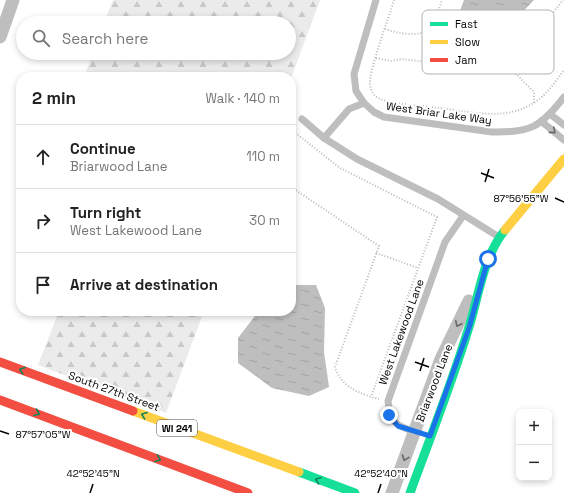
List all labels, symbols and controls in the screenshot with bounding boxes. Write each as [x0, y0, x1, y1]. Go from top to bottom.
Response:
legend [422, 10, 554, 74]
search box [16, 16, 296, 60]
text: Fast [455, 17, 478, 31]
icon: search [30, 27, 52, 49]
text: Search here [62, 29, 148, 48]
text: Slow [455, 35, 480, 49]
text: Jam [455, 53, 477, 67]
text: 2 min [32, 87, 76, 109]
text: Walk · 140 m [206, 90, 280, 107]
street label: West Briar Lake Way [385, 99, 493, 127]
one-way arrow [548, 126, 555, 133]
text: Continue [70, 139, 136, 158]
icon: ahead [32, 146, 54, 168]
text: 110 m [246, 148, 280, 165]
text: Briarwood Lane [70, 158, 167, 175]
text: 87°56'55"W [493, 192, 549, 205]
text: Turn right [70, 203, 141, 222]
icon: right [32, 210, 54, 232]
text: 30 m [249, 212, 280, 229]
text: West Lakewood Lane [70, 222, 202, 239]
route start [479, 250, 497, 268]
icon: arrive [32, 274, 54, 296]
text: Arrive at destination [70, 275, 218, 294]
street label: West Lakewood Lane [375, 277, 427, 387]
one-way arrow [455, 320, 463, 327]
street label: Briarwood Lane [413, 342, 455, 424]
one-way arrow [18, 367, 25, 375]
street label: South 27th Street [67, 368, 161, 414]
route end [380, 406, 398, 424]
one-way arrow [33, 409, 40, 417]
map controls [516, 409, 552, 481]
button: + [516, 409, 552, 445]
one-way arrow [140, 412, 147, 420]
road number: WI 241 [157, 420, 197, 436]
text: 87°57'05"W [16, 428, 71, 441]
button: − [516, 445, 552, 481]
one-way arrow [402, 454, 410, 461]
one-way arrow [155, 455, 162, 463]
text: 42°52'45"N [66, 467, 120, 480]
text: 42°52'40"N [354, 467, 408, 480]
one-way arrow [315, 476, 322, 484]

